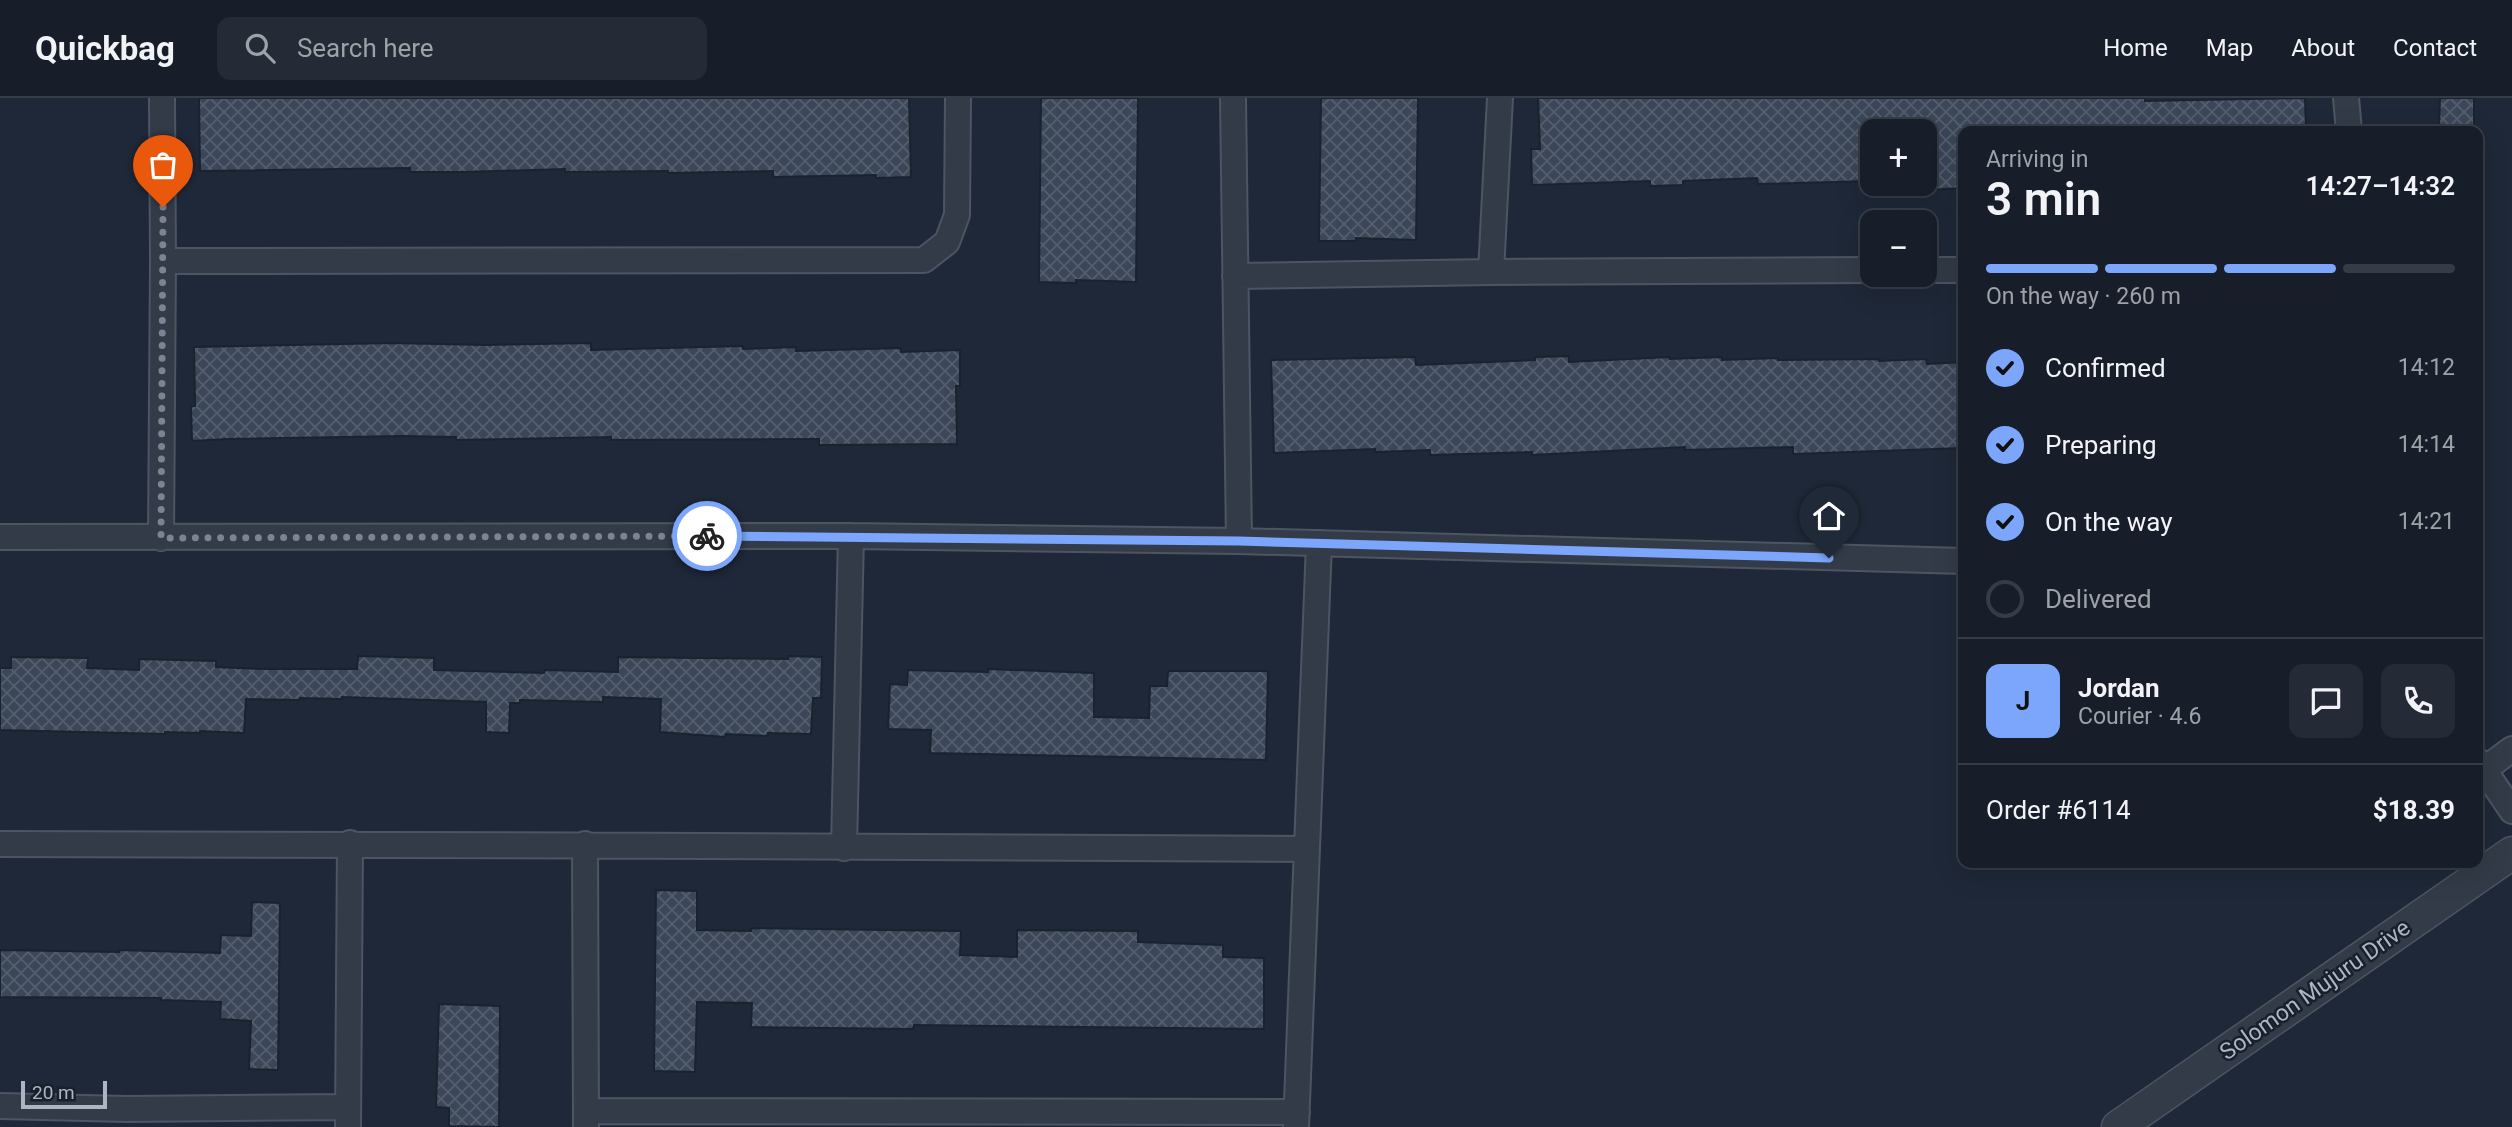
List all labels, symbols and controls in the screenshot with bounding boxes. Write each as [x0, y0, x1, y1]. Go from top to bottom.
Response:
search box [217, 17, 707, 80]
text: Quickbag [35, 29, 175, 68]
icon: search [241, 29, 279, 67]
text: Search here [297, 33, 434, 63]
text: Home [2103, 34, 2168, 62]
text: Map [2206, 34, 2253, 62]
text: About [2291, 34, 2355, 62]
text: Contact [2393, 34, 2477, 62]
map controls [1860, 119, 1937, 287]
button: + [1860, 119, 1937, 196]
pin [133, 135, 193, 207]
icon: bag [144, 146, 182, 184]
text: Arriving in [1986, 146, 2089, 173]
text: 14:27–14:32 [2305, 171, 2455, 201]
text: 3 min [1986, 172, 2101, 226]
button: − [1860, 210, 1937, 287]
text: On the way · 260 m [1986, 283, 2181, 310]
icon: check [1986, 349, 2024, 387]
text: Confirmed [2045, 353, 2166, 383]
text: 14:12 [2398, 354, 2455, 381]
icon: check [1986, 426, 2024, 464]
text: Preparing [2045, 430, 2157, 460]
text: 14:14 [2398, 431, 2455, 458]
pin [1799, 486, 1859, 558]
icon: home [1810, 497, 1848, 535]
courier [672, 501, 742, 571]
icon: check [1986, 503, 2024, 541]
text: On the way [2045, 507, 2173, 537]
text: 14:21 [2398, 508, 2455, 535]
icon: bike [688, 517, 726, 555]
text: Delivered [2045, 584, 2152, 614]
button: chat [2289, 664, 2363, 738]
button: phone [2381, 664, 2455, 738]
text: Jordan [2078, 673, 2160, 703]
text: J [2016, 686, 2030, 716]
text: Courier · 4.6 [2078, 703, 2201, 730]
text: Order #6114 [1986, 795, 2131, 825]
text: $18.39 [2373, 795, 2455, 825]
street label: Solomon Mujuru Drive [2215, 914, 2415, 1066]
scale bar [21, 1078, 107, 1110]
text: 20 m [32, 1081, 75, 1104]

